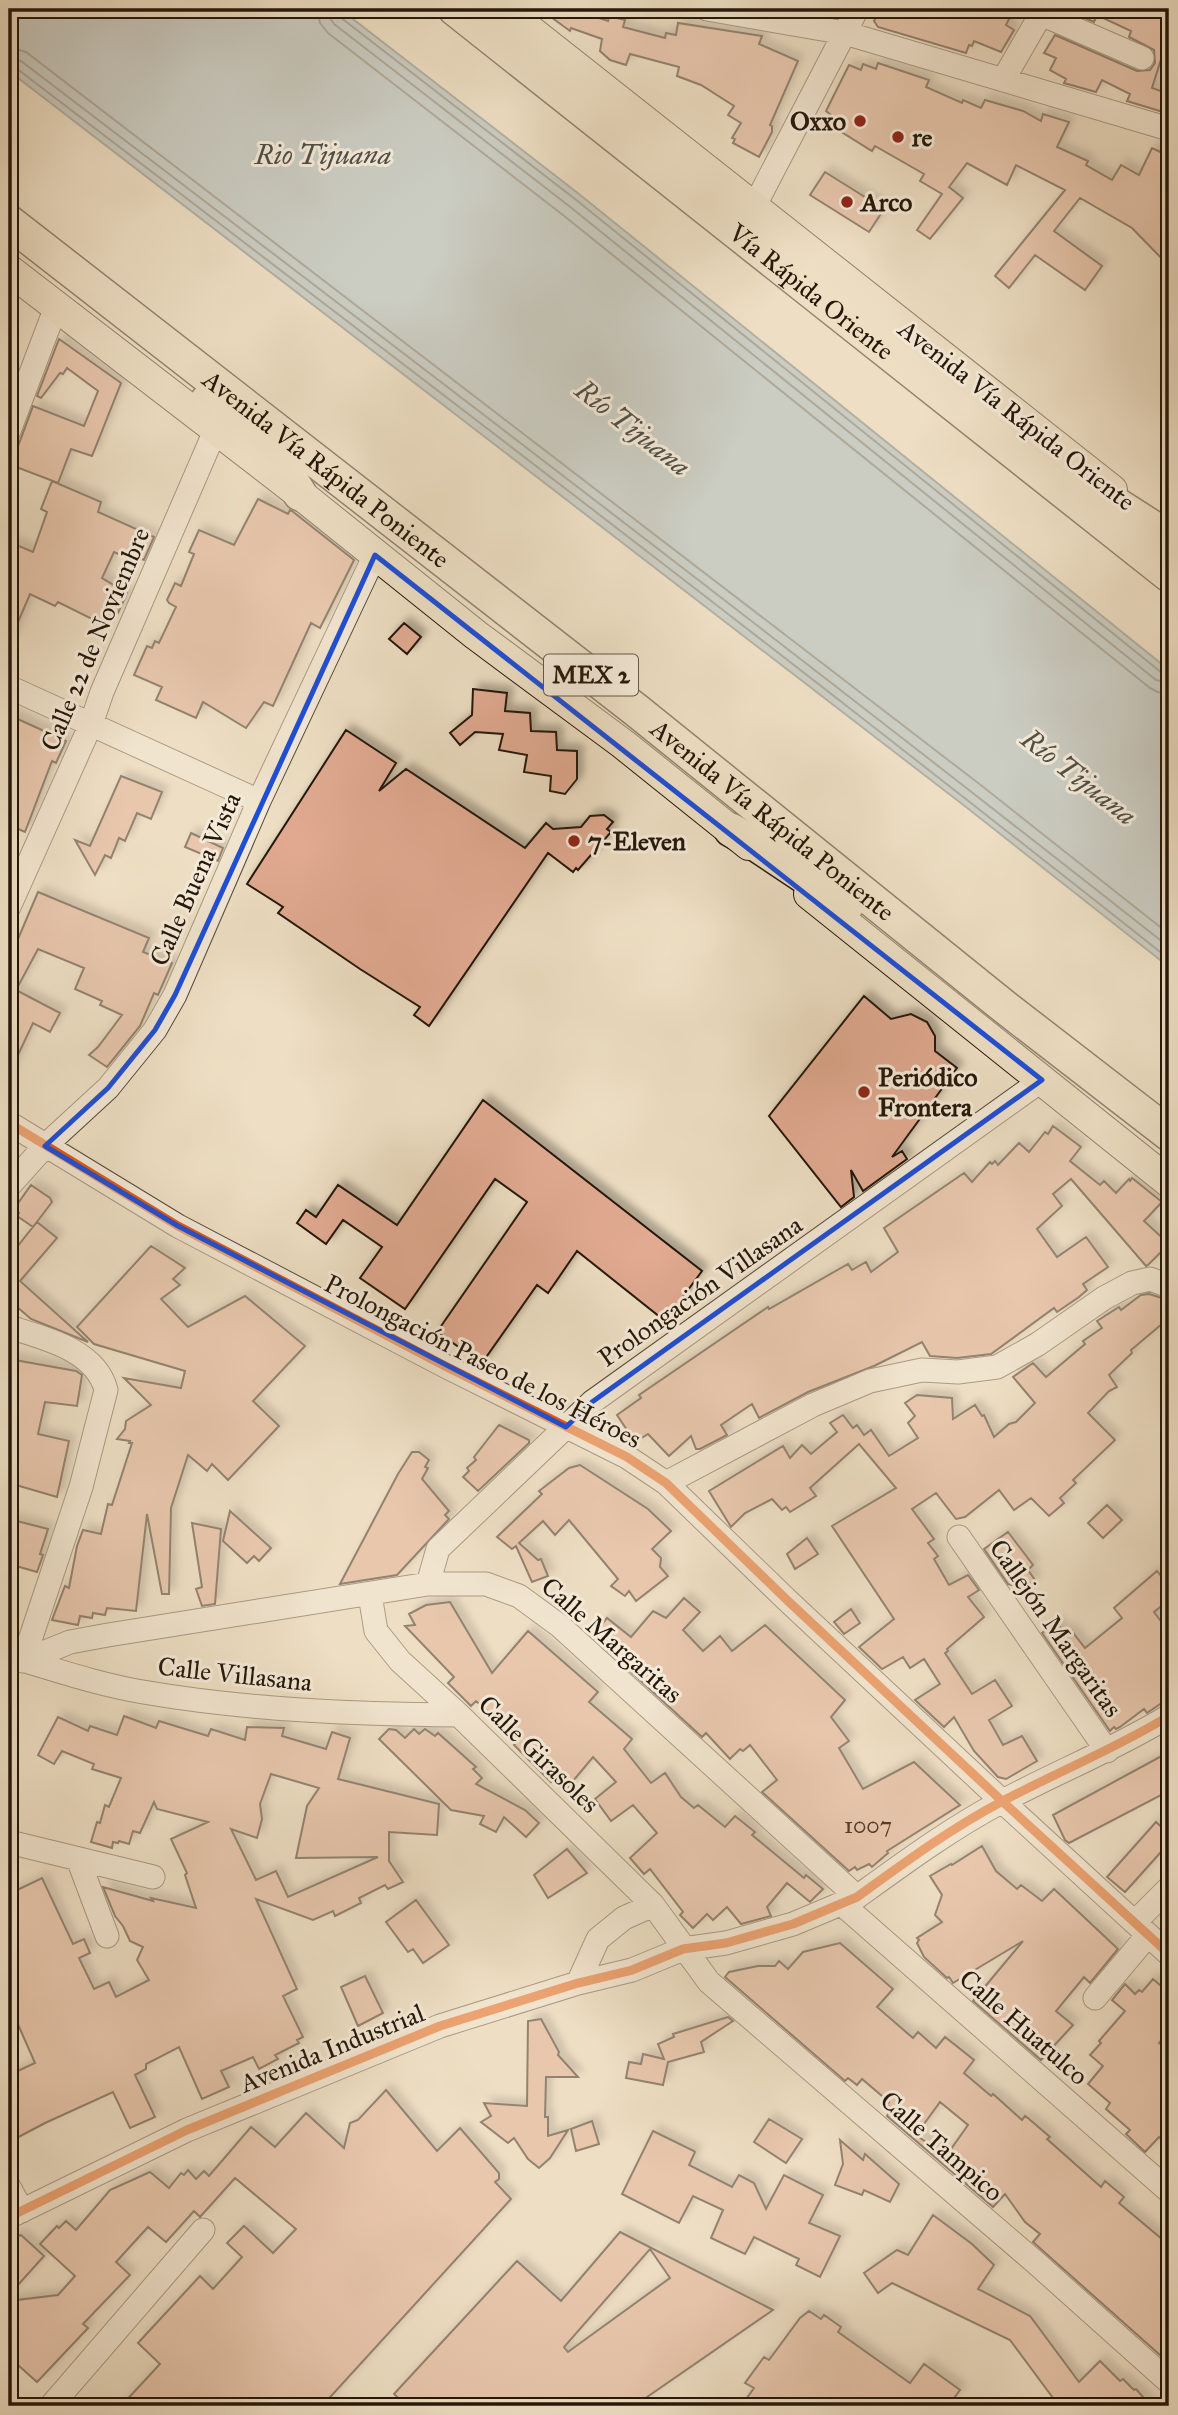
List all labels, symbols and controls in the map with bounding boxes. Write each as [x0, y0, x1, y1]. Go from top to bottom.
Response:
place label: Oxxo [790, 105, 846, 137]
marker: Oxxo [852, 113, 868, 129]
place label: re [911, 121, 933, 153]
marker: re [890, 129, 906, 145]
water label: Rio Tijuana [254, 137, 391, 172]
place label: Arco [859, 186, 912, 218]
marker: Arco [839, 194, 855, 210]
street label: Vía Rápida Oriente [722, 216, 901, 367]
street label: Avenida Vía Rápida Oriente [891, 312, 1142, 517]
street label: Avenida Vía Rápida Poniente [196, 362, 456, 575]
water label: Río Tijuana [568, 372, 698, 484]
street label: Calle 22 de Noviembre [33, 522, 157, 755]
road number: MEX 2 [544, 654, 638, 696]
street label: Avenida Vía Rápida Poniente [644, 712, 901, 928]
water label: Río Tijuana [1014, 721, 1144, 833]
street label: Calle Buena Vista [142, 787, 248, 971]
place label: 7-Eleven [588, 825, 686, 857]
marker: 7-Eleven [566, 833, 582, 849]
place label: Periódico Frontera [878, 1061, 978, 1123]
marker: Periódico Frontera [856, 1084, 872, 1100]
street label: Prolongación Villasana [592, 1209, 808, 1373]
street label: Prolongación Paseo de los Héroes [319, 1267, 647, 1455]
street label: Callejón Margaritas [983, 1533, 1129, 1723]
street label: Calle Margaritas [535, 1570, 689, 1710]
street label: Calle Villasana [156, 1650, 314, 1698]
street label: Calle Girasoles [472, 1688, 606, 1820]
house number: 1007 [844, 1811, 892, 1839]
street label: Calle Huatulco [953, 1962, 1095, 2092]
street label: Avenida Industrial [234, 1996, 429, 2100]
street label: Calle Tampico [874, 2084, 1010, 2208]

